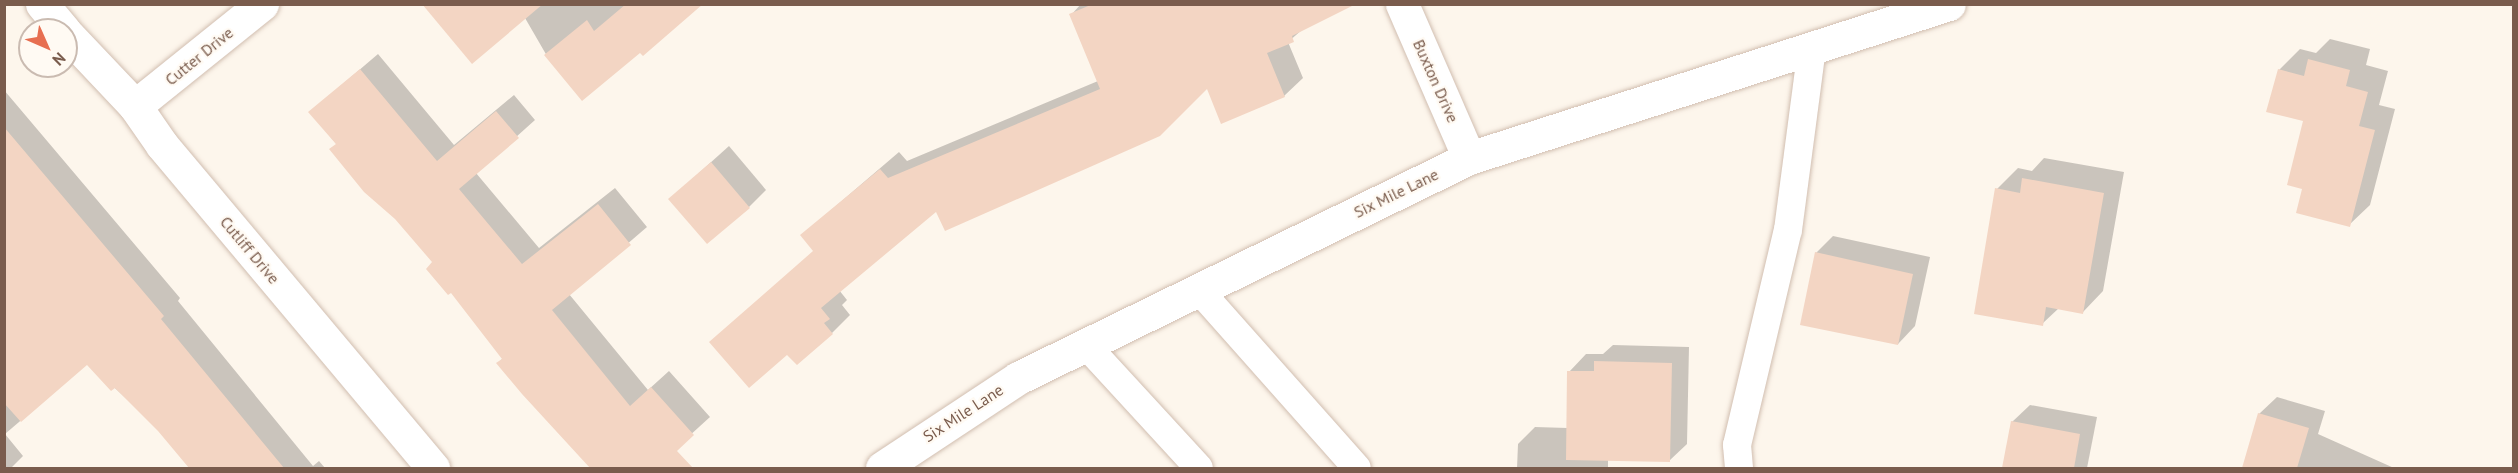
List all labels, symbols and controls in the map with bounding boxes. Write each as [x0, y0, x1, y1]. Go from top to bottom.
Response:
north arrow [18, 18, 78, 78]
street label: Cutter Drive [161, 23, 237, 89]
street label: Buxton Drive [1409, 36, 1463, 126]
text: N [49, 49, 70, 70]
street label: Six Mile Lane [1350, 164, 1442, 222]
street label: Cutliff Drive [216, 212, 284, 288]
street label: Six Mile Lane [919, 380, 1007, 446]

